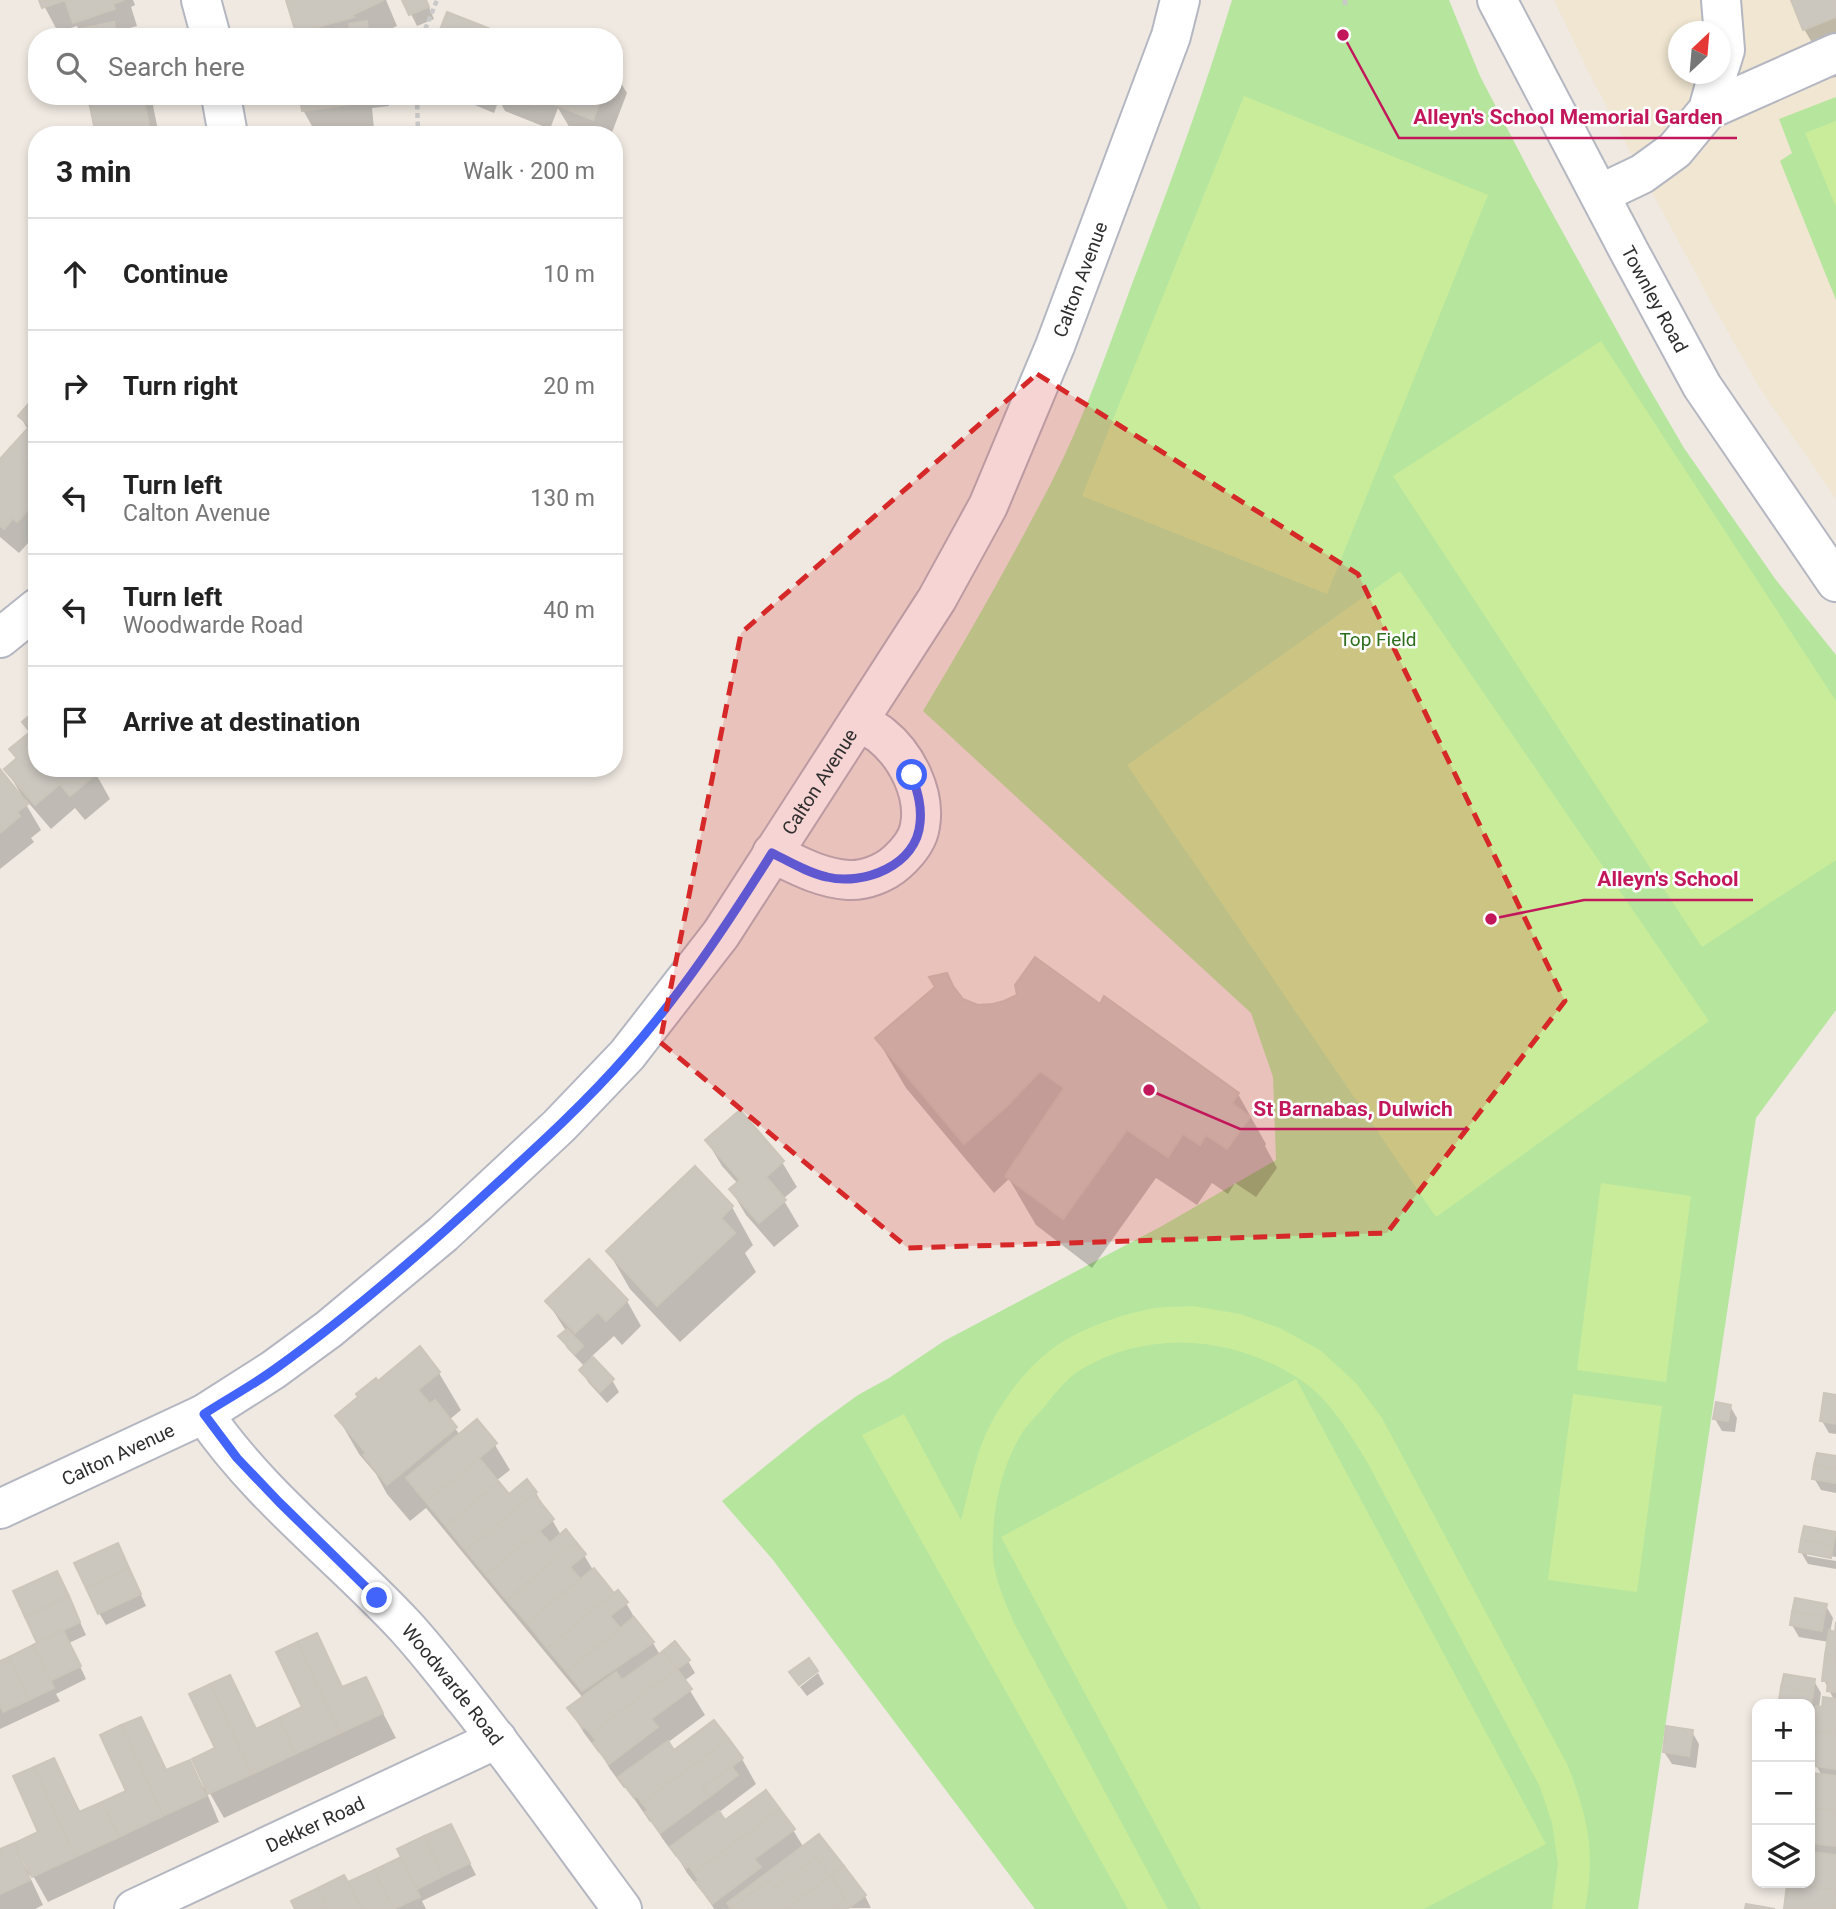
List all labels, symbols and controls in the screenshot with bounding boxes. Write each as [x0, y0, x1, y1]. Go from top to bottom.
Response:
north arrow [1668, 21, 1731, 84]
search box [28, 28, 623, 105]
icon: search [52, 48, 90, 86]
text: Search here [108, 52, 245, 82]
callout: Alleyn's School Memorial Garden [1399, 96, 1737, 138]
text: Alleyn's School Memorial Garden [1413, 105, 1723, 129]
text: 3 min [56, 154, 131, 189]
text: Walk · 200 m [463, 158, 595, 185]
street label: Calton Avenue [1048, 218, 1112, 340]
street label: Townley Road [1617, 242, 1693, 356]
icon: ahead [56, 255, 94, 293]
text: Continue [123, 259, 228, 289]
text: 10 m [543, 261, 595, 288]
icon: right [56, 367, 94, 405]
text: Turn right [123, 371, 238, 401]
text: 20 m [543, 373, 595, 400]
text: Turn left [123, 470, 222, 500]
icon: left [56, 479, 94, 517]
text: 130 m [530, 485, 595, 512]
text: Calton Avenue [123, 500, 270, 527]
text: Turn left [123, 582, 222, 612]
icon: left [56, 591, 94, 629]
text: 40 m [543, 597, 595, 624]
text: Woodwarde Road [123, 612, 303, 639]
park label: Top Field [1339, 628, 1417, 651]
icon: arrive [56, 703, 94, 741]
text: Arrive at destination [123, 707, 360, 737]
street label: Calton Avenue [777, 724, 862, 839]
route start [896, 759, 927, 790]
callout: Alleyn's School [1584, 858, 1753, 900]
text: Alleyn's School [1597, 867, 1739, 891]
callout: St Barnabas, Dulwich [1240, 1087, 1467, 1129]
text: St Barnabas, Dulwich [1253, 1097, 1453, 1121]
street label: Calton Avenue [58, 1418, 178, 1490]
route end [361, 1582, 392, 1613]
street label: Woodwarde Road [397, 1619, 508, 1750]
map controls [1752, 1699, 1815, 1888]
button: + [1752, 1699, 1815, 1762]
button: − [1752, 1762, 1815, 1825]
street label: Dekker Road [262, 1791, 368, 1857]
button: layers [1752, 1825, 1815, 1888]

